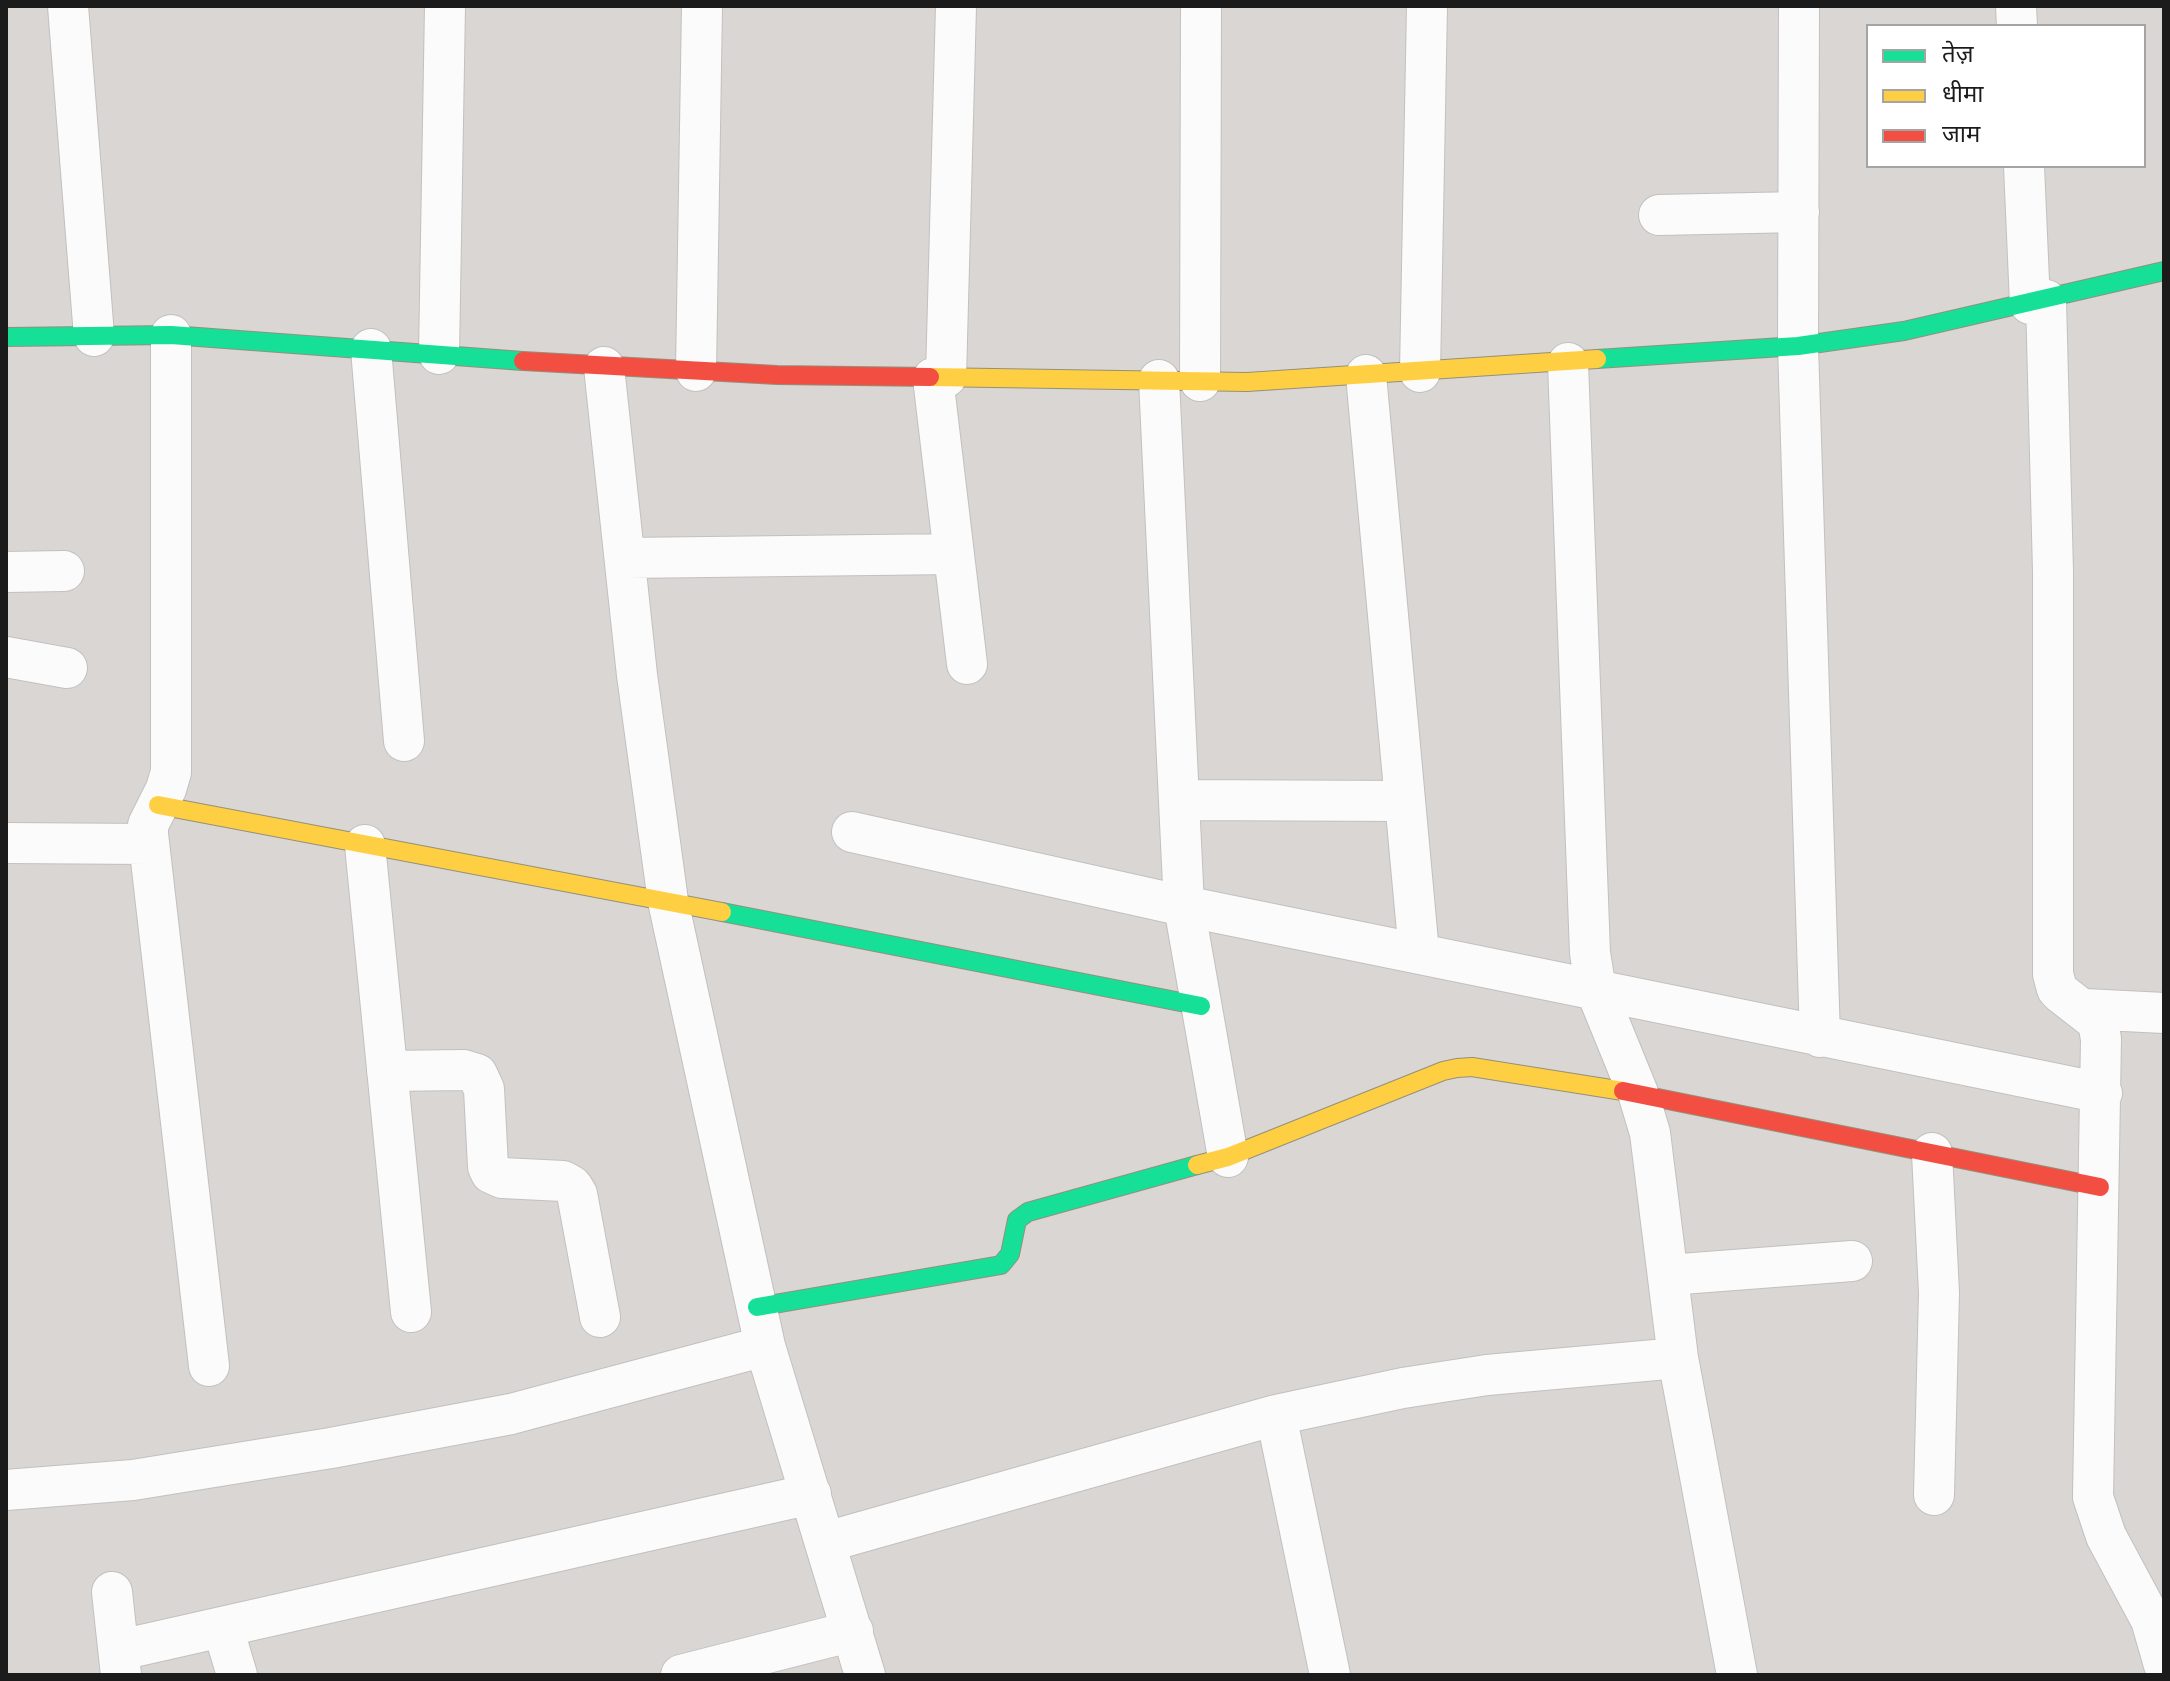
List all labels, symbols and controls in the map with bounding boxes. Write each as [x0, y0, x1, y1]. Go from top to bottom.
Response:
legend [1866, 24, 2146, 168]
text: तेज़ [1942, 40, 1974, 68]
text: धीमा [1942, 80, 1984, 108]
text: जाम [1942, 120, 1980, 148]

